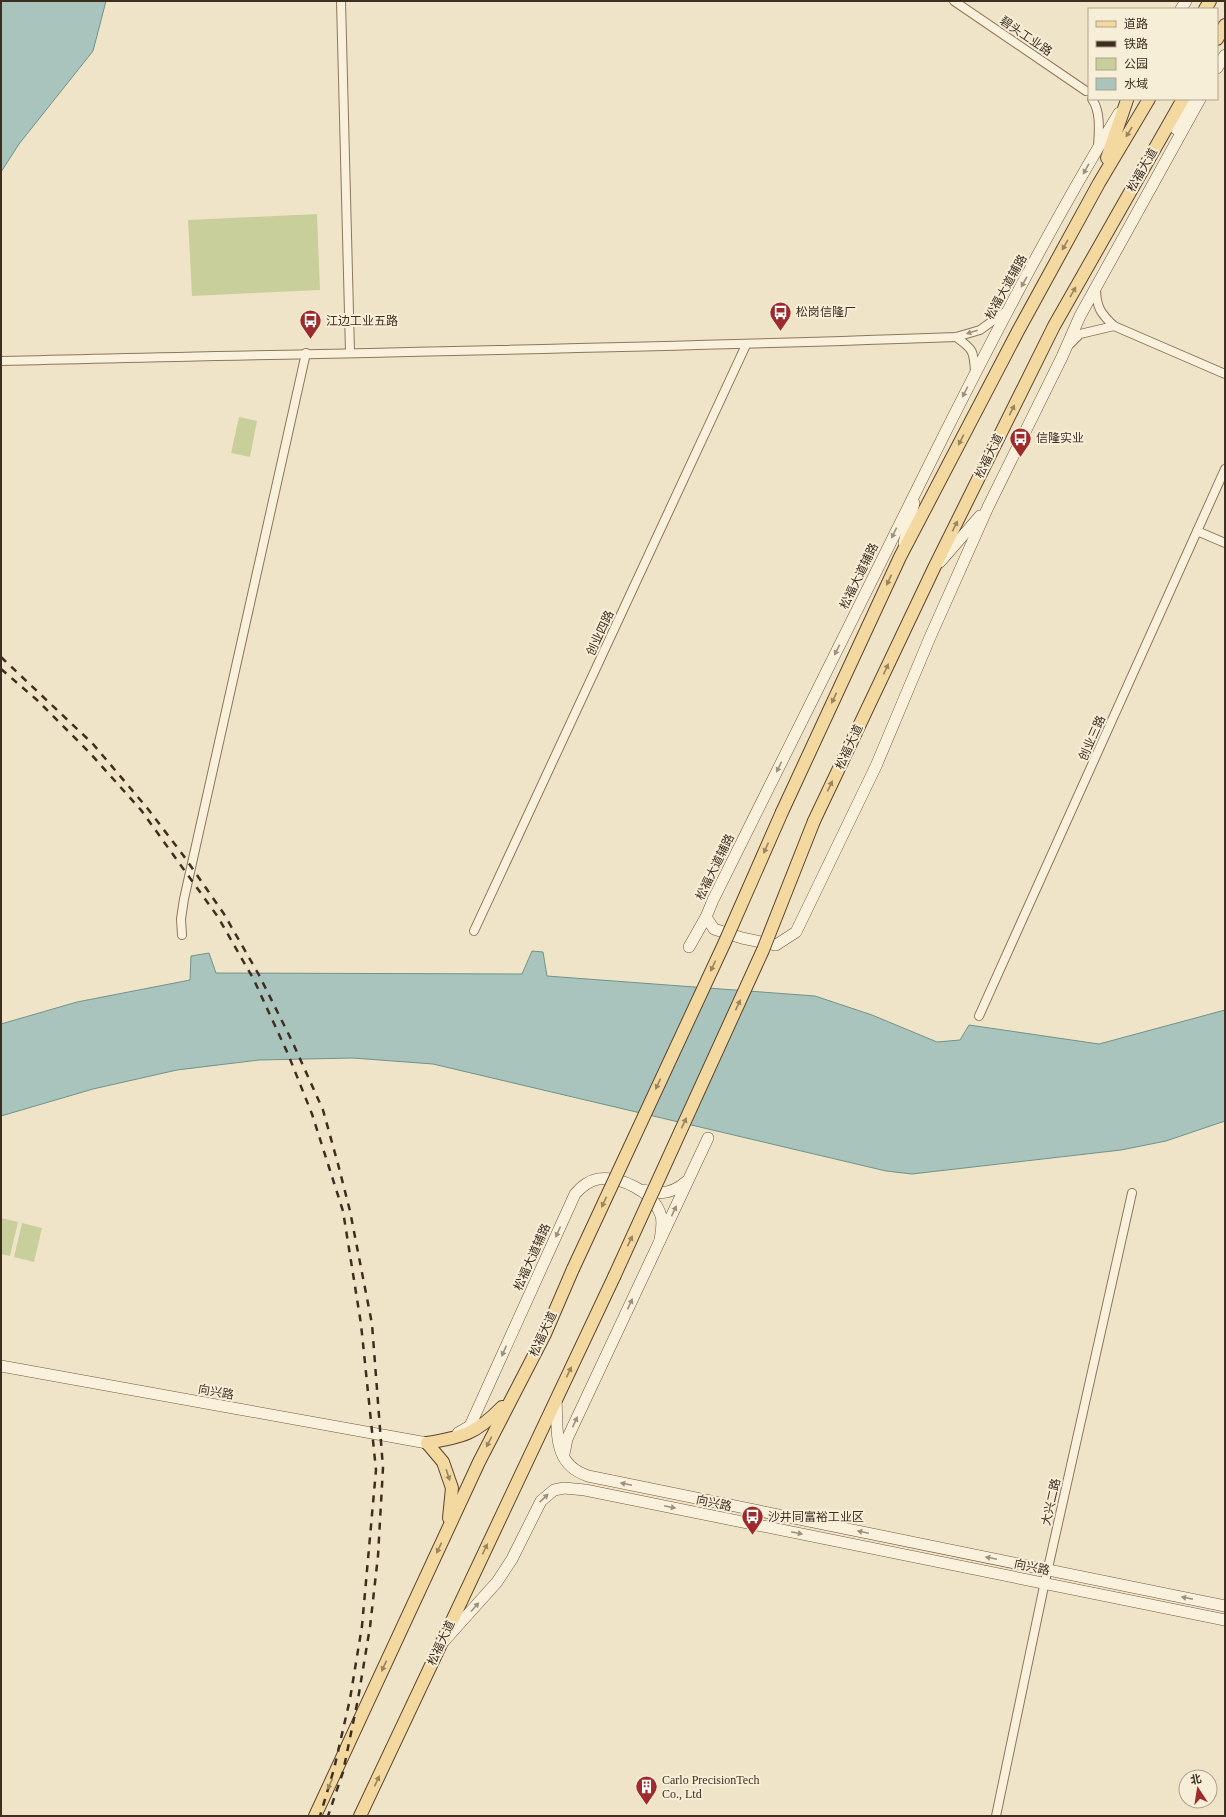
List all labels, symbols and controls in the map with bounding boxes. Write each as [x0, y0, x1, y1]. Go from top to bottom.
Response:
legend [1088, 8, 1218, 100]
street label: 碧头工业路 [997, 13, 1055, 59]
text: 道路 [1124, 17, 1148, 31]
text: 铁路 [1124, 37, 1148, 51]
text: 公园 [1124, 57, 1148, 71]
text: 水域 [1124, 77, 1148, 91]
one-way arrow [1125, 126, 1132, 138]
street label: 松福大道 [1124, 146, 1160, 194]
one-way arrow [1083, 163, 1090, 174]
one-way arrow [1061, 239, 1068, 251]
street label: 松福大道辅路 [982, 252, 1030, 322]
one-way arrow [1020, 276, 1027, 288]
one-way arrow [1069, 286, 1076, 298]
bus stop icon: 松岗信隆厂 [767, 299, 793, 332]
place label: 松岗信隆厂 [796, 305, 856, 319]
bus stop icon: 江边工业五路 [297, 308, 323, 341]
place label: 江边工业五路 [326, 314, 398, 328]
one-way arrow [965, 329, 977, 335]
one-way arrow [962, 387, 969, 398]
one-way arrow [1009, 404, 1015, 415]
bus stop icon: 信隆实业 [1007, 425, 1033, 458]
street label: 松福大道 [972, 431, 1006, 481]
place label: 信隆实业 [1036, 431, 1084, 445]
one-way arrow [958, 434, 964, 446]
one-way arrow [951, 520, 958, 532]
one-way arrow [891, 528, 898, 539]
street label: 松福大道辅路 [837, 541, 881, 611]
one-way arrow [886, 575, 892, 586]
street label: 创业四路 [584, 608, 616, 658]
one-way arrow [834, 644, 840, 656]
one-way arrow [883, 663, 889, 674]
one-way arrow [831, 693, 837, 704]
street label: 创业三路 [1076, 713, 1108, 763]
street label: 松福大道 [833, 722, 865, 772]
one-way arrow [776, 761, 782, 772]
one-way arrow [827, 780, 833, 792]
street label: 松福大道辅路 [693, 832, 737, 902]
one-way arrow [763, 842, 769, 853]
one-way arrow [710, 961, 716, 972]
one-way arrow [735, 999, 741, 1011]
one-way arrow [655, 1079, 661, 1090]
one-way arrow [681, 1118, 687, 1129]
one-way arrow [601, 1196, 607, 1208]
one-way arrow [671, 1205, 677, 1216]
street label: 松福大道辅路 [511, 1221, 553, 1293]
one-way arrow [555, 1227, 561, 1238]
one-way arrow [627, 1236, 633, 1247]
one-way arrow [627, 1299, 633, 1310]
street label: 松福大道 [527, 1309, 559, 1359]
one-way arrow [501, 1345, 507, 1356]
one-way arrow [566, 1366, 572, 1377]
street label: 向兴路 [197, 1382, 235, 1402]
one-way arrow [572, 1416, 578, 1428]
one-way arrow [485, 1437, 492, 1448]
one-way arrow [445, 1469, 451, 1481]
street label: 大兴二路 [1039, 1477, 1063, 1527]
one-way arrow [620, 1480, 632, 1486]
street label: 向兴路 [695, 1492, 733, 1514]
one-way arrow [539, 1493, 549, 1503]
one-way arrow [663, 1504, 676, 1510]
bus stop icon: 沙井同富裕工业区 [740, 1504, 766, 1537]
place label: 沙井同富裕工业区 [768, 1510, 864, 1524]
one-way arrow [857, 1529, 870, 1535]
one-way arrow [791, 1530, 803, 1536]
one-way arrow [436, 1543, 442, 1554]
one-way arrow [482, 1543, 489, 1555]
one-way arrow [985, 1555, 997, 1561]
street label: 向兴路 [1013, 1556, 1051, 1578]
one-way arrow [1181, 1595, 1193, 1601]
one-way arrow [470, 1602, 479, 1611]
street label: 松福大道 [425, 1618, 457, 1668]
one-way arrow [381, 1661, 387, 1672]
north arrow [1178, 1769, 1218, 1809]
text: 北 [1189, 1772, 1203, 1786]
place label: Carlo PrecisionTech Co., Ltd [662, 1773, 759, 1801]
building icon: Carlo PrecisionTech Co., Ltd [633, 1774, 659, 1807]
one-way arrow [374, 1775, 380, 1786]
one-way arrow [327, 1779, 333, 1790]

